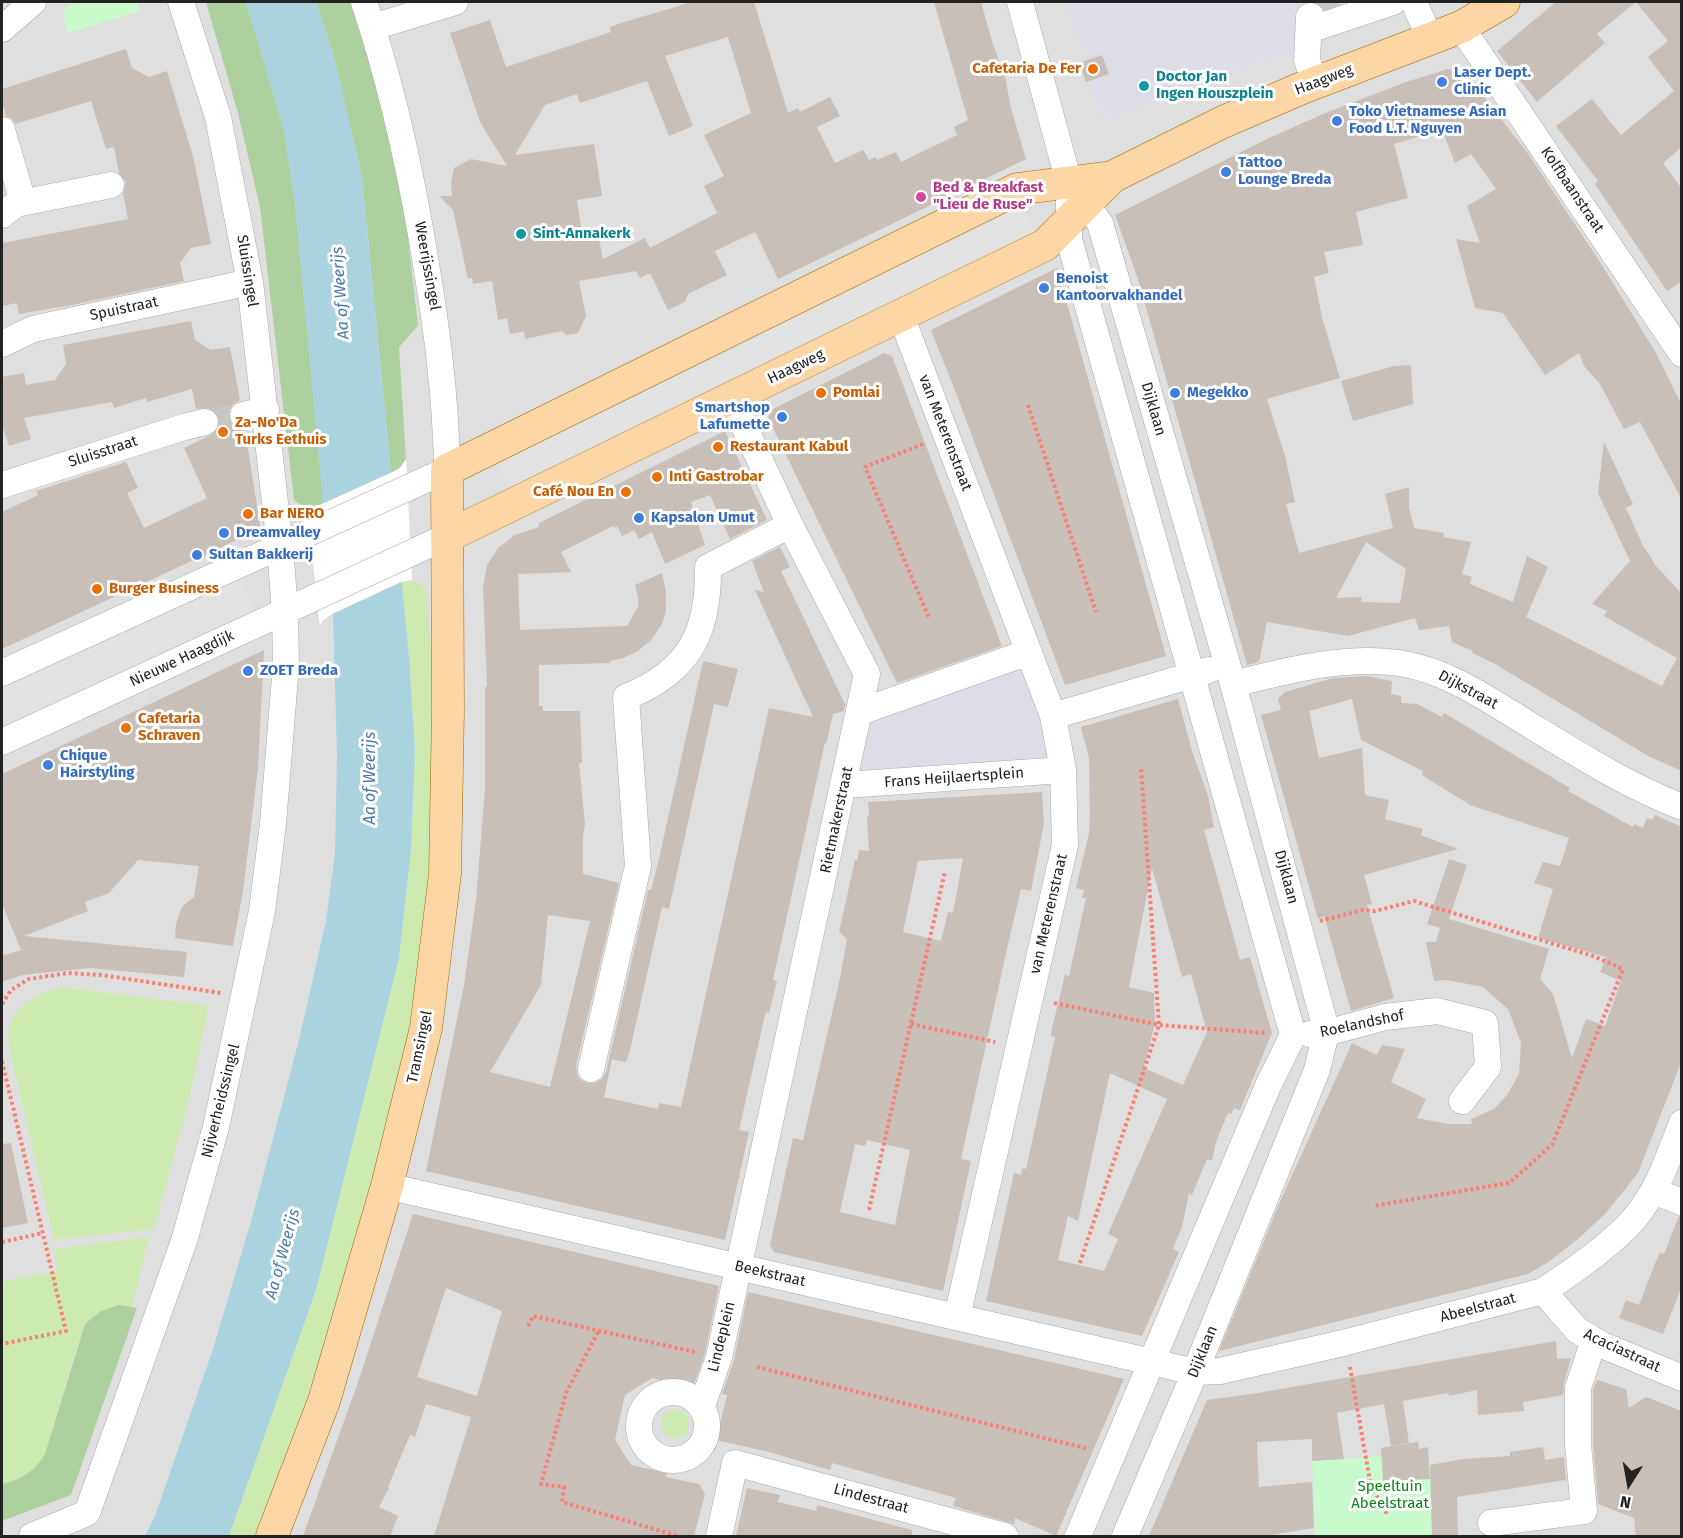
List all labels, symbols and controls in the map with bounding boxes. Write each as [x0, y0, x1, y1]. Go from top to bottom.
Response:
place label: Cafetaria De Fer [972, 60, 1081, 78]
street label: Haagweg [1292, 61, 1356, 99]
marker: Cafetaria De Fer [1086, 62, 1100, 76]
place label: Laser Dept. Clinic [1454, 64, 1531, 99]
place label: Doctor Jan Ingen Houszplein [1156, 68, 1273, 103]
marker: Laser Dept. Clinic [1435, 75, 1449, 89]
marker: Doctor Jan Ingen Houszplein [1137, 79, 1151, 93]
place label: Toko Vietnamese Asian Food L.T. Nguyen [1349, 103, 1506, 138]
marker: Toko Vietnamese Asian Food L.T. Nguyen [1330, 114, 1344, 128]
street label: Kolfbaanstraat [1537, 144, 1607, 236]
place label: Tattoo Lounge Breda [1238, 154, 1331, 189]
marker: Tattoo Lounge Breda [1219, 165, 1233, 179]
place label: Bed & Breakfast "Lieu de Ruse" [933, 179, 1044, 214]
marker: Bed & Breakfast "Lieu de Ruse" [914, 190, 928, 204]
street label: Weerijssingel [410, 220, 444, 312]
place label: Sint-Annakerk [533, 225, 631, 243]
marker: Sint-Annakerk [514, 227, 528, 241]
street label: Sluissingel [232, 234, 262, 308]
water label: Aa of Weerijs [328, 246, 354, 340]
place label: Benoist Kantoorvakhandel [1056, 270, 1182, 305]
marker: Benoist Kantoorvakhandel [1037, 281, 1051, 295]
street label: Spuistraat [88, 293, 160, 325]
street label: Haagweg [765, 346, 827, 388]
street label: van Meterenstraat [915, 372, 975, 494]
street label: Dijklaan [1137, 380, 1169, 438]
place label: Pomlai [833, 384, 880, 402]
place label: Megekko [1187, 384, 1248, 402]
marker: Pomlai [814, 386, 828, 400]
marker: Megekko [1168, 386, 1182, 400]
place label: Smartshop Lafumette [695, 399, 770, 434]
marker: Smartshop Lafumette [775, 410, 789, 424]
place label: Za-No'Da Turks Eethuis [235, 414, 326, 449]
marker: Za-No'Da Turks Eethuis [216, 425, 230, 439]
street label: Sluisstraat [66, 432, 140, 472]
place label: Restaurant Kabul [730, 438, 848, 456]
marker: Restaurant Kabul [711, 440, 725, 454]
place label: Inti Gastrobar [669, 468, 764, 486]
marker: Inti Gastrobar [650, 470, 664, 484]
place label: Café Nou En [533, 483, 614, 501]
marker: Café Nou En [619, 485, 633, 499]
place label: Bar NERO [260, 505, 324, 523]
marker: Bar NERO [241, 507, 255, 521]
place label: Kapsalon Umut [651, 509, 755, 527]
marker: Kapsalon Umut [632, 511, 646, 525]
place label: Dreamvalley [236, 524, 320, 542]
marker: Dreamvalley [217, 526, 231, 540]
place label: Sultan Bakkerij [209, 546, 313, 564]
marker: Sultan Bakkerij [190, 548, 204, 562]
place label: Burger Business [109, 580, 219, 598]
marker: Burger Business [90, 582, 104, 596]
street label: Nieuwe Haagdijk [127, 627, 237, 691]
place label: ZOET Breda [260, 662, 338, 680]
marker: ZOET Breda [241, 664, 255, 678]
street label: Dijkstraat [1435, 667, 1501, 713]
place label: Cafetaria Schraven [138, 710, 200, 745]
marker: Cafetaria Schraven [119, 721, 133, 735]
water label: Aa of Weerijs [361, 732, 381, 824]
place label: Chique Hairstyling [60, 747, 135, 782]
marker: Chique Hairstyling [41, 758, 55, 772]
street label: Frans Heijlaertsplein [883, 764, 1025, 792]
street label: Rietmakerstraat [817, 765, 857, 875]
street label: Dijklaan [1270, 848, 1302, 906]
street label: van Meterenstraat [1026, 852, 1072, 976]
street label: Roelandshof [1318, 1006, 1406, 1042]
street label: Tramsingel [404, 1009, 436, 1085]
street label: Nijverheidssingel [198, 1042, 244, 1160]
water label: Aa of Weerijs [262, 1207, 304, 1301]
street label: Beekstraat [733, 1257, 807, 1291]
street label: Abeelstraat [1438, 1289, 1518, 1327]
street label: Lindeplein [705, 1300, 739, 1374]
street label: Dijklaan [1184, 1323, 1222, 1381]
street label: Acaciastraat [1581, 1325, 1663, 1377]
north arrow [1599, 1454, 1659, 1514]
park label: Speeltuin Abeelstraat [1351, 1478, 1429, 1513]
street label: Lindestraat [831, 1480, 911, 1518]
text: N [1618, 1492, 1632, 1512]

